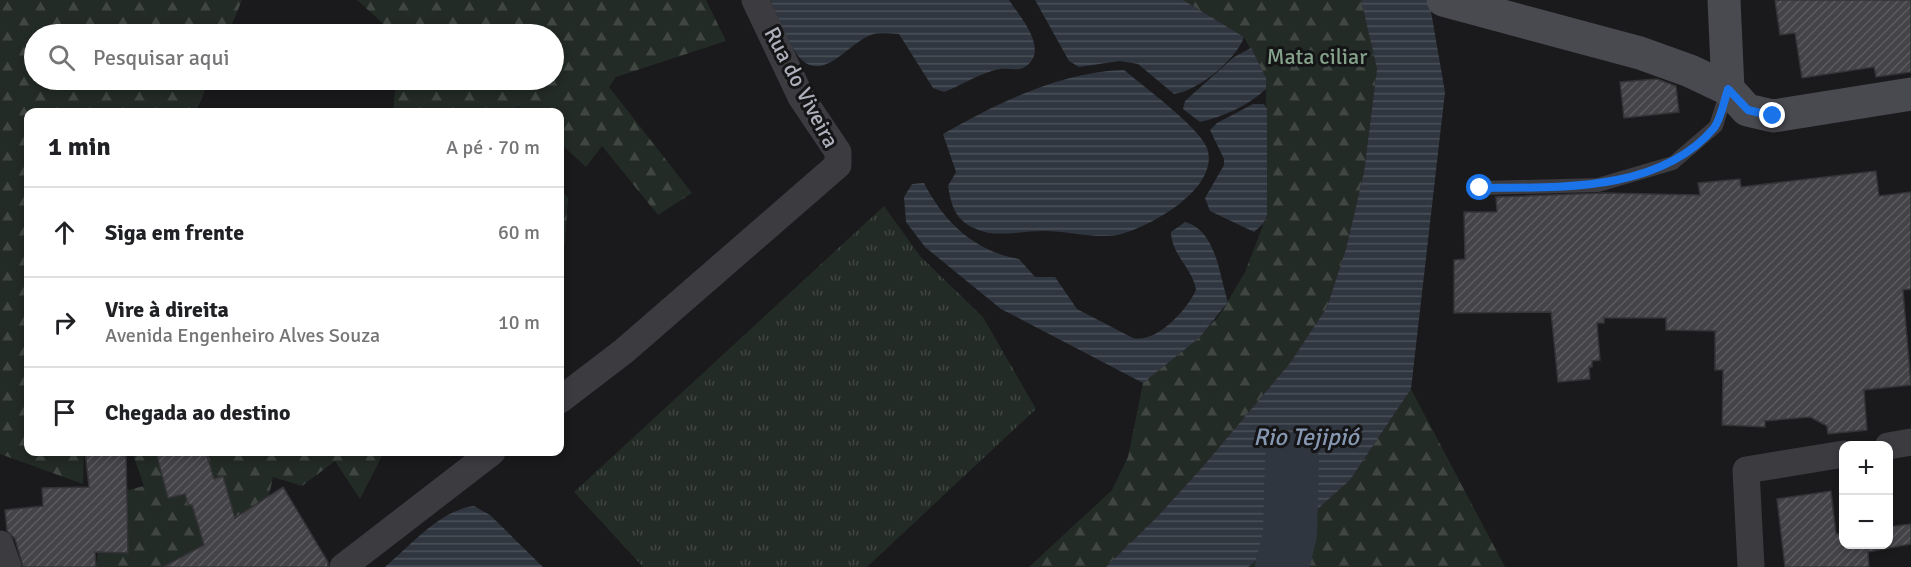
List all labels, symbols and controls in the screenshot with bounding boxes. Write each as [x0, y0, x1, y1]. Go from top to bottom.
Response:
street label: Rua do Viveira [758, 22, 845, 152]
search box [24, 24, 564, 90]
icon: search [45, 41, 78, 74]
park label: Mata ciliar [1267, 43, 1367, 70]
text: Pesquisar aqui [93, 44, 229, 71]
route end [1759, 102, 1785, 128]
text: 1 min [48, 131, 111, 163]
text: A pé · 70 m [446, 135, 540, 160]
route start [1466, 174, 1492, 200]
icon: ahead [48, 216, 81, 249]
text: Siga em frente [105, 219, 244, 246]
text: 60 m [498, 220, 540, 245]
text: Vire à direita [105, 296, 229, 323]
icon: right [48, 306, 81, 339]
text: 10 m [498, 310, 540, 335]
text: Avenida Engenheiro Alves Souza [105, 323, 380, 348]
icon: arrive [48, 396, 81, 429]
text: Chegada ao destino [105, 399, 291, 426]
water label: Rio Tejipió [1253, 422, 1360, 452]
map controls [1839, 441, 1893, 549]
button: + [1839, 441, 1893, 495]
button: − [1839, 495, 1893, 549]

